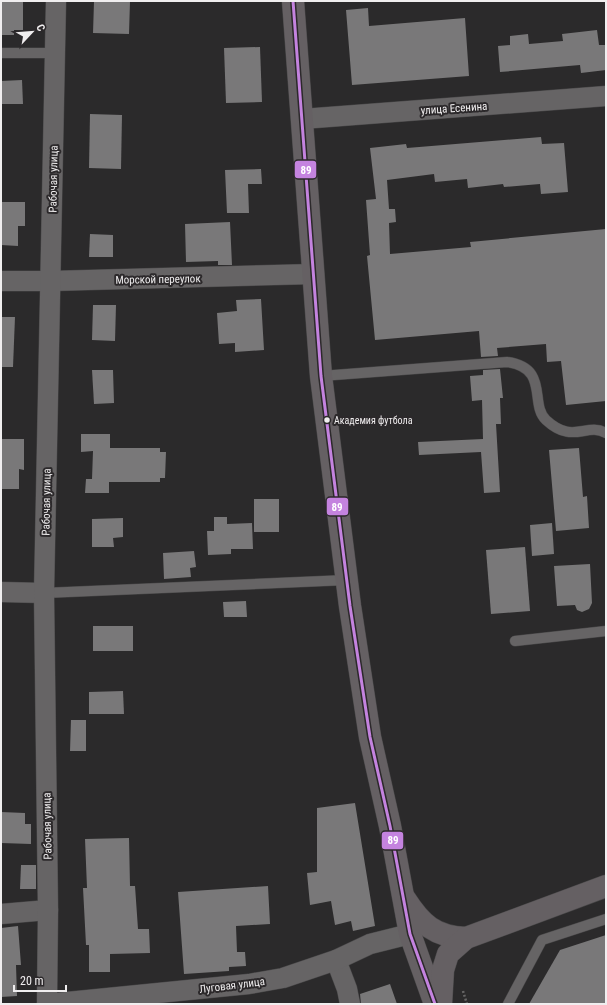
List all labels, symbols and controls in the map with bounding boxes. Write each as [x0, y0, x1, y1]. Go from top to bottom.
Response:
north arrow [12, 12, 52, 52]
text: С [33, 22, 48, 34]
street label: улица Есенина [420, 100, 488, 117]
street label: Рабочая улица [46, 145, 61, 213]
line badge: 89 [294, 160, 317, 179]
text: 89 [300, 164, 312, 177]
street label: Морской переулок [115, 272, 201, 287]
marker: Академия футбола [322, 415, 332, 425]
place label: Академия футбола [334, 415, 413, 426]
street label: Рабочая улица [39, 468, 54, 536]
line badge: 89 [326, 497, 349, 516]
text: 89 [331, 501, 343, 514]
street label: Рабочая улица [40, 792, 55, 860]
line badge: 89 [381, 831, 404, 850]
text: 89 [387, 834, 399, 847]
scale bar [14, 967, 66, 993]
text: 20 m [20, 974, 44, 988]
street label: Луговая улица [198, 975, 266, 996]

